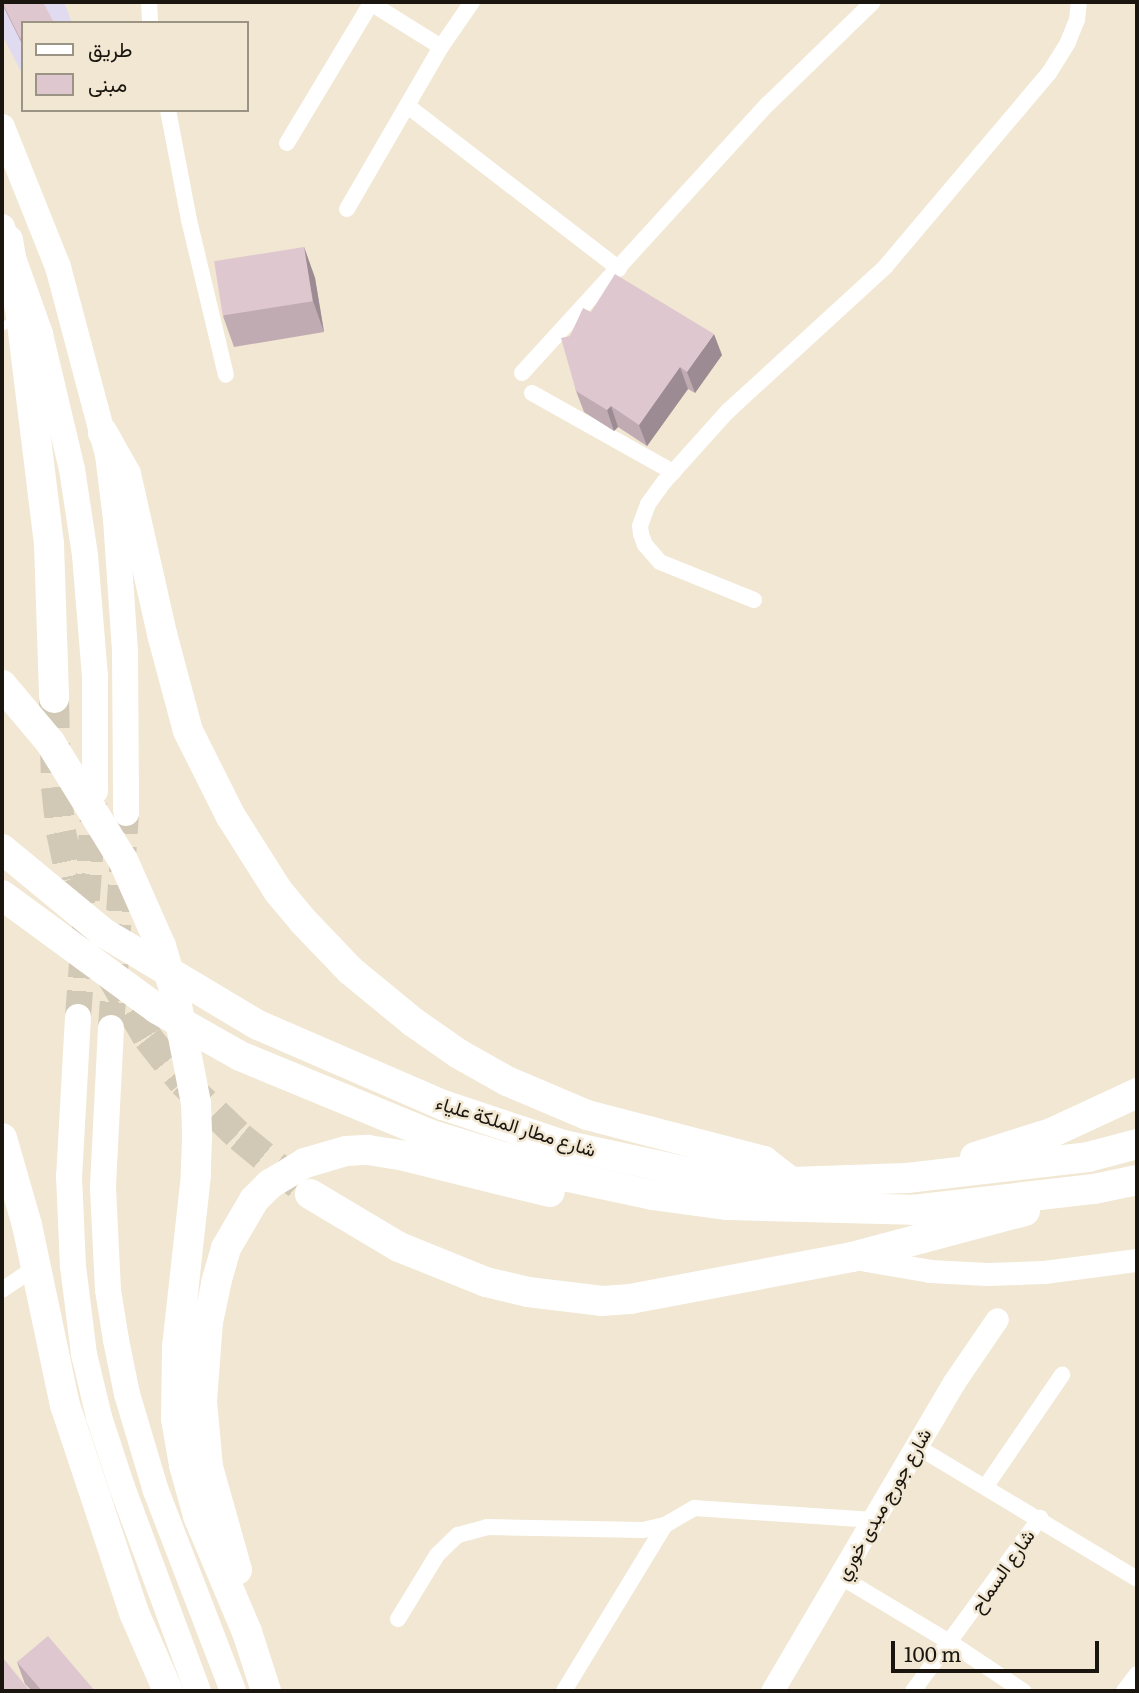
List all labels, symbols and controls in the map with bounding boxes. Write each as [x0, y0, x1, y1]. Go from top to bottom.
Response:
legend [21, 21, 248, 112]
text: طريق [88, 32, 133, 63]
text: مبنى [88, 67, 127, 98]
street label: شارع مطار الملكة علياء [433, 1091, 599, 1161]
street label: شارع جورج مبدى خوري [830, 1424, 936, 1584]
street label: شارع السماح [965, 1525, 1039, 1617]
scale bar [894, 1626, 1102, 1670]
text: 100 m [904, 1637, 961, 1668]

